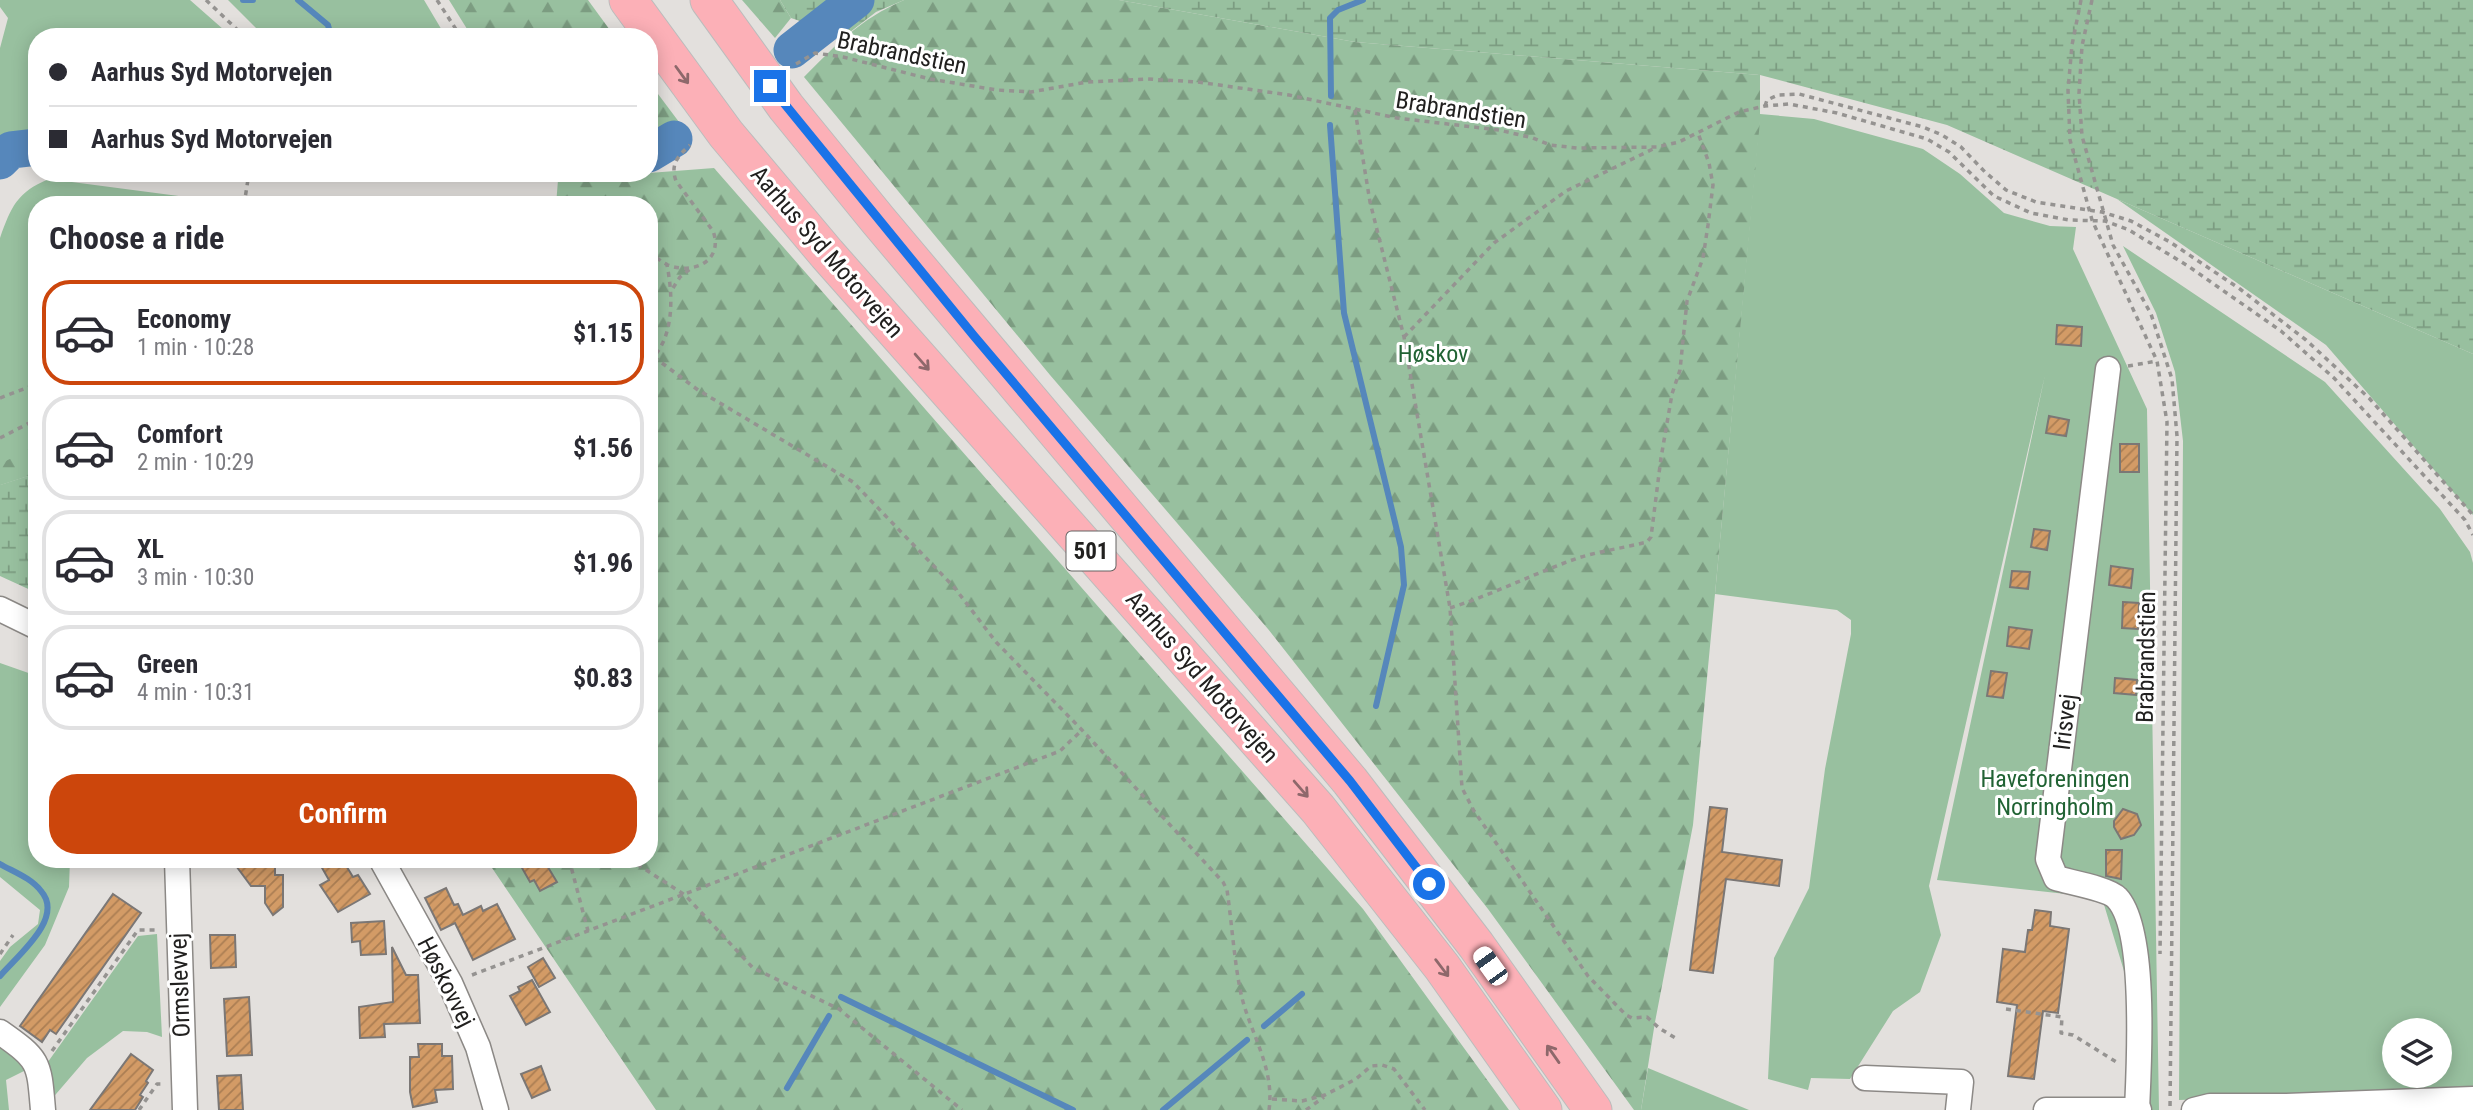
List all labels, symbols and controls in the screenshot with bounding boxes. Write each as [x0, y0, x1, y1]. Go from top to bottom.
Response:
street label: Brabrandstien [835, 26, 969, 80]
text: Aarhus Syd Motorvejen [91, 57, 333, 87]
one-way arrow [675, 65, 690, 84]
route end [754, 70, 786, 102]
street label: Brabrandstien [1394, 86, 1528, 134]
text: Aarhus Syd Motorvejen [91, 124, 333, 154]
street label: Aarhus Syd Motorvejen [745, 160, 909, 344]
text: Choose a ride [49, 219, 224, 257]
icon: car [53, 301, 116, 364]
text: Economy [137, 304, 231, 334]
text: $1.15 [573, 318, 633, 348]
text: 1 min · 10:28 [137, 334, 254, 361]
park label: Høskov [1398, 340, 1468, 368]
one-way arrow [914, 353, 930, 371]
icon: car [53, 416, 116, 479]
text: Comfort [137, 419, 223, 449]
text: $1.56 [573, 433, 633, 463]
text: 2 min · 10:29 [137, 449, 254, 476]
icon: car [53, 531, 116, 594]
road number: 501 [1066, 531, 1116, 570]
text: XL [137, 534, 164, 564]
text: $1.96 [573, 548, 633, 578]
text: 3 min · 10:30 [137, 564, 254, 591]
street label: Aarhus Syd Motorvejen [1120, 585, 1284, 769]
street label: Brabrandstien [2131, 591, 2161, 723]
icon: car [53, 646, 116, 709]
text: Green [137, 649, 198, 679]
text: $0.83 [573, 663, 633, 693]
text: 4 min · 10:31 [137, 679, 254, 706]
street label: Irisvej [2048, 692, 2082, 752]
park label: Haveforeningen Norringholm [1980, 765, 2130, 821]
button: Confirm [49, 774, 637, 854]
one-way arrow [1293, 780, 1309, 798]
route start [1413, 868, 1445, 900]
street label: Ormslevvej [164, 932, 196, 1038]
street label: Høskovvej [411, 932, 481, 1032]
car [1470, 943, 1511, 989]
one-way arrow [1434, 958, 1449, 976]
map controls [2382, 1018, 2452, 1088]
button: layers [2382, 1018, 2452, 1088]
one-way arrow [1546, 1045, 1561, 1064]

